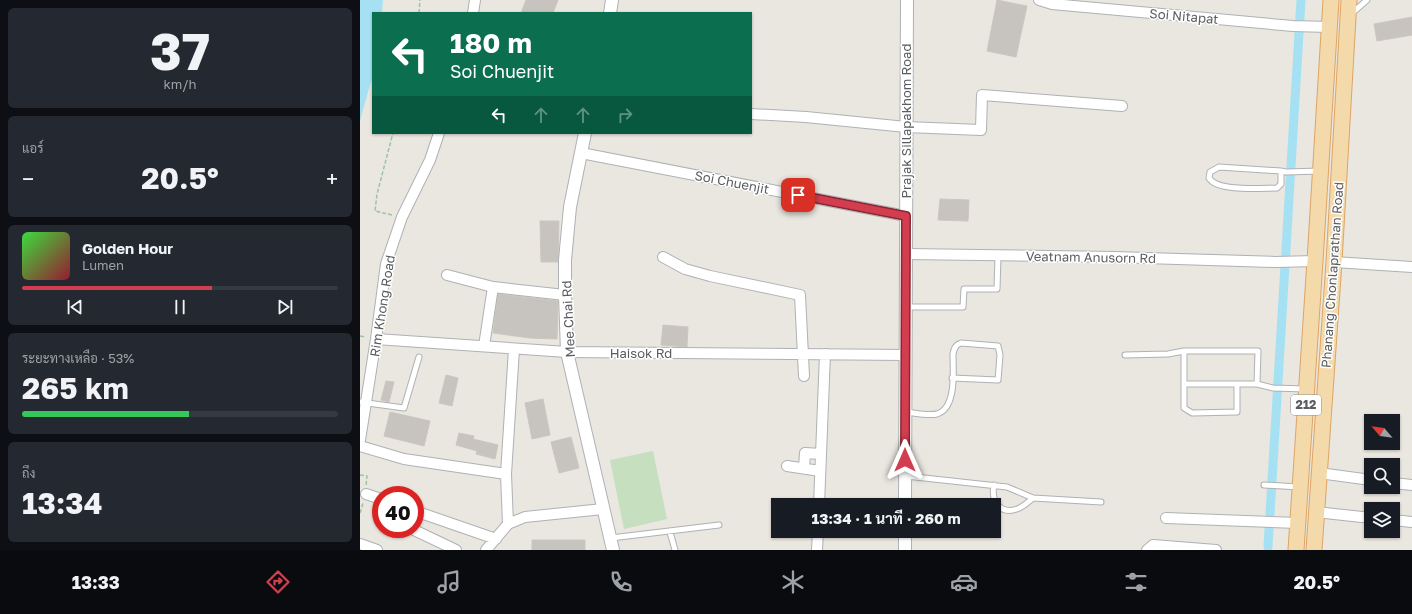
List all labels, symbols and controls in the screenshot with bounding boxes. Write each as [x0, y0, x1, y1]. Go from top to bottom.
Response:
street label: Soi Nitapat [1149, 5, 1219, 27]
text: 37 [150, 19, 210, 81]
text: 180 m [450, 26, 532, 59]
icon: left [384, 28, 436, 80]
street label: Prajak Sillapakhom Road [898, 44, 914, 198]
text: Soi Chuenjit [450, 60, 554, 82]
text: km/h [163, 76, 197, 92]
icon: left [488, 104, 510, 126]
icon: ahead [530, 104, 552, 126]
icon: ahead [572, 104, 594, 126]
icon: right [614, 104, 636, 126]
text: แอร์ [22, 140, 43, 156]
text: 20.5° [141, 160, 219, 196]
text: − [22, 165, 34, 192]
text: + [326, 165, 338, 192]
street label: Soi Chuenjit [694, 167, 770, 197]
pin [781, 178, 815, 212]
street label: Phanang Chonlaprathan Road [1318, 181, 1346, 369]
icon: arrive [787, 184, 809, 206]
text: Golden Hour [82, 239, 173, 257]
street label: Veatnam Anusorn Rd [1026, 248, 1156, 266]
street label: Rim Khong Road [366, 254, 398, 358]
text: Lumen [82, 257, 124, 273]
street label: Mee Chai Rd [558, 280, 578, 358]
icon: previous [64, 296, 86, 318]
icon: pause [169, 296, 191, 318]
icon: next [274, 296, 296, 318]
street label: Haisok Rd [610, 345, 672, 361]
text: ระยะทางเหลือ · 53% [22, 350, 134, 366]
text: 265 km [22, 370, 129, 406]
road number: 212 [1291, 395, 1321, 415]
north arrow [1364, 414, 1400, 450]
map controls [1364, 414, 1400, 538]
position arrow [884, 439, 926, 481]
button: search [1364, 458, 1400, 494]
text: ถึง [22, 465, 35, 481]
text: 13:34 [22, 485, 102, 521]
speed limit sign: 40 [372, 486, 424, 538]
button: layers [1364, 502, 1400, 538]
text: 13:34 · 1 นาที · 260 m [811, 509, 961, 527]
icon: directions [264, 568, 292, 596]
icon: music [435, 568, 463, 596]
icon: phone [607, 568, 635, 596]
icon: climate [779, 568, 807, 596]
icon: car [950, 568, 978, 596]
icon: filters [1122, 568, 1150, 596]
text: 13:33 [72, 571, 120, 593]
text: 20.5° [1294, 571, 1340, 593]

